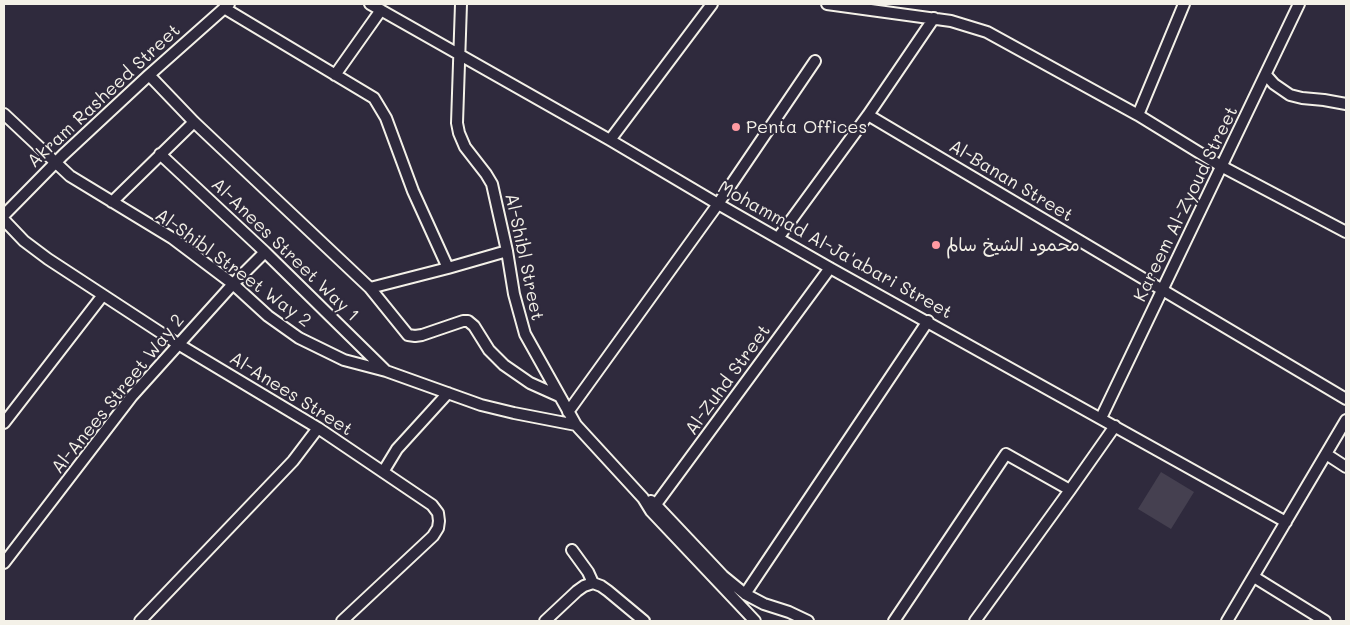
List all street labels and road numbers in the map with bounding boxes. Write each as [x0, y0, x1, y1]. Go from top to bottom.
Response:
street label: Akram Rasheed Street [23, 20, 185, 172]
street label: Kareem Al-Zyoud Street [1129, 103, 1243, 305]
street label: Al-Banan Street [945, 135, 1077, 227]
street label: Al-Anees Street Way 1 [207, 174, 363, 326]
street label: Mohammad Al-Ja'abari Street [714, 176, 956, 324]
street label: Al-Shibl Street [500, 191, 548, 323]
street label: Al-Shibl Street Way 2 [151, 204, 315, 332]
street label: Al-Anees Street Way 2 [47, 310, 189, 478]
street label: Al-Zuhd Street [681, 321, 775, 439]
street label: Al-Anees Street [225, 347, 357, 441]

